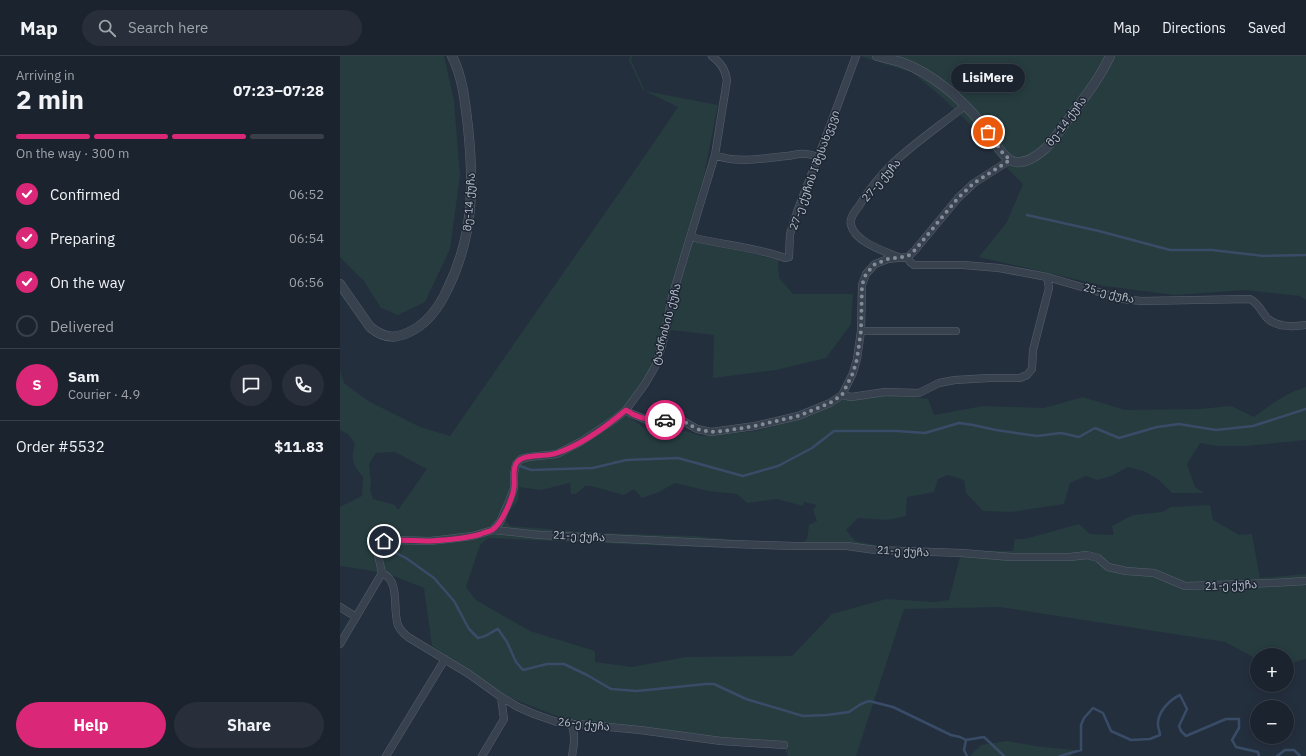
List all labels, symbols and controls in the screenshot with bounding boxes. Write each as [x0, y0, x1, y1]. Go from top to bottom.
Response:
search box [82, 10, 362, 46]
text: Map [20, 16, 58, 40]
icon: search [96, 17, 118, 39]
text: Search here [128, 18, 208, 37]
text: Map [1113, 19, 1140, 37]
text: Directions [1162, 19, 1226, 37]
text: Saved [1248, 19, 1286, 37]
callout: LisiMere [951, 64, 1025, 92]
text: Arriving in [16, 67, 75, 84]
text: LisiMere [962, 69, 1014, 86]
text: 07:23–07:28 [233, 81, 324, 100]
text: 2 min [16, 82, 84, 116]
street label: მე-14 ქუჩა [1043, 93, 1089, 149]
street label: 27-ე ქუჩის I შესახვევი [786, 108, 842, 232]
pin [971, 115, 1005, 149]
icon: bag [977, 121, 999, 143]
text: On the way · 300 m [16, 145, 129, 162]
street label: 27-ე ქუჩა [859, 156, 903, 204]
street label: მე-14 ქუჩა [460, 172, 478, 232]
icon: check [16, 183, 38, 205]
text: Confirmed [50, 185, 120, 204]
text: 06:52 [289, 186, 324, 203]
icon: check [16, 227, 38, 249]
text: Preparing [50, 229, 115, 248]
text: 06:54 [289, 230, 324, 247]
icon: check [16, 271, 38, 293]
text: On the way [50, 273, 125, 292]
text: 06:56 [289, 274, 324, 291]
street label: 25-ე ქუჩა [1082, 280, 1136, 306]
street label: ტაძრისის ქუჩა [648, 282, 684, 366]
text: Delivered [50, 317, 114, 336]
button: chat [230, 364, 272, 406]
button: phone [282, 364, 324, 406]
text: Sam [68, 367, 99, 386]
text: S [32, 375, 42, 394]
text: Courier · 4.9 [68, 386, 140, 403]
courier [645, 400, 685, 440]
icon: car [654, 409, 676, 431]
text: Order #5532 [16, 437, 105, 456]
text: $11.83 [274, 437, 324, 456]
pin [367, 524, 401, 558]
street label: 21-ე ქუჩა [552, 528, 606, 544]
icon: home [373, 530, 395, 552]
street label: 21-ე ქუჩა [876, 543, 930, 559]
street label: 21-ე ქუჩა [1205, 577, 1257, 593]
map controls [1250, 648, 1294, 744]
button: + [1250, 648, 1294, 692]
button: − [1250, 700, 1294, 744]
button: Help [16, 702, 166, 748]
button: Share [174, 702, 324, 748]
street label: 26-ე ქუჩა [557, 714, 611, 734]

